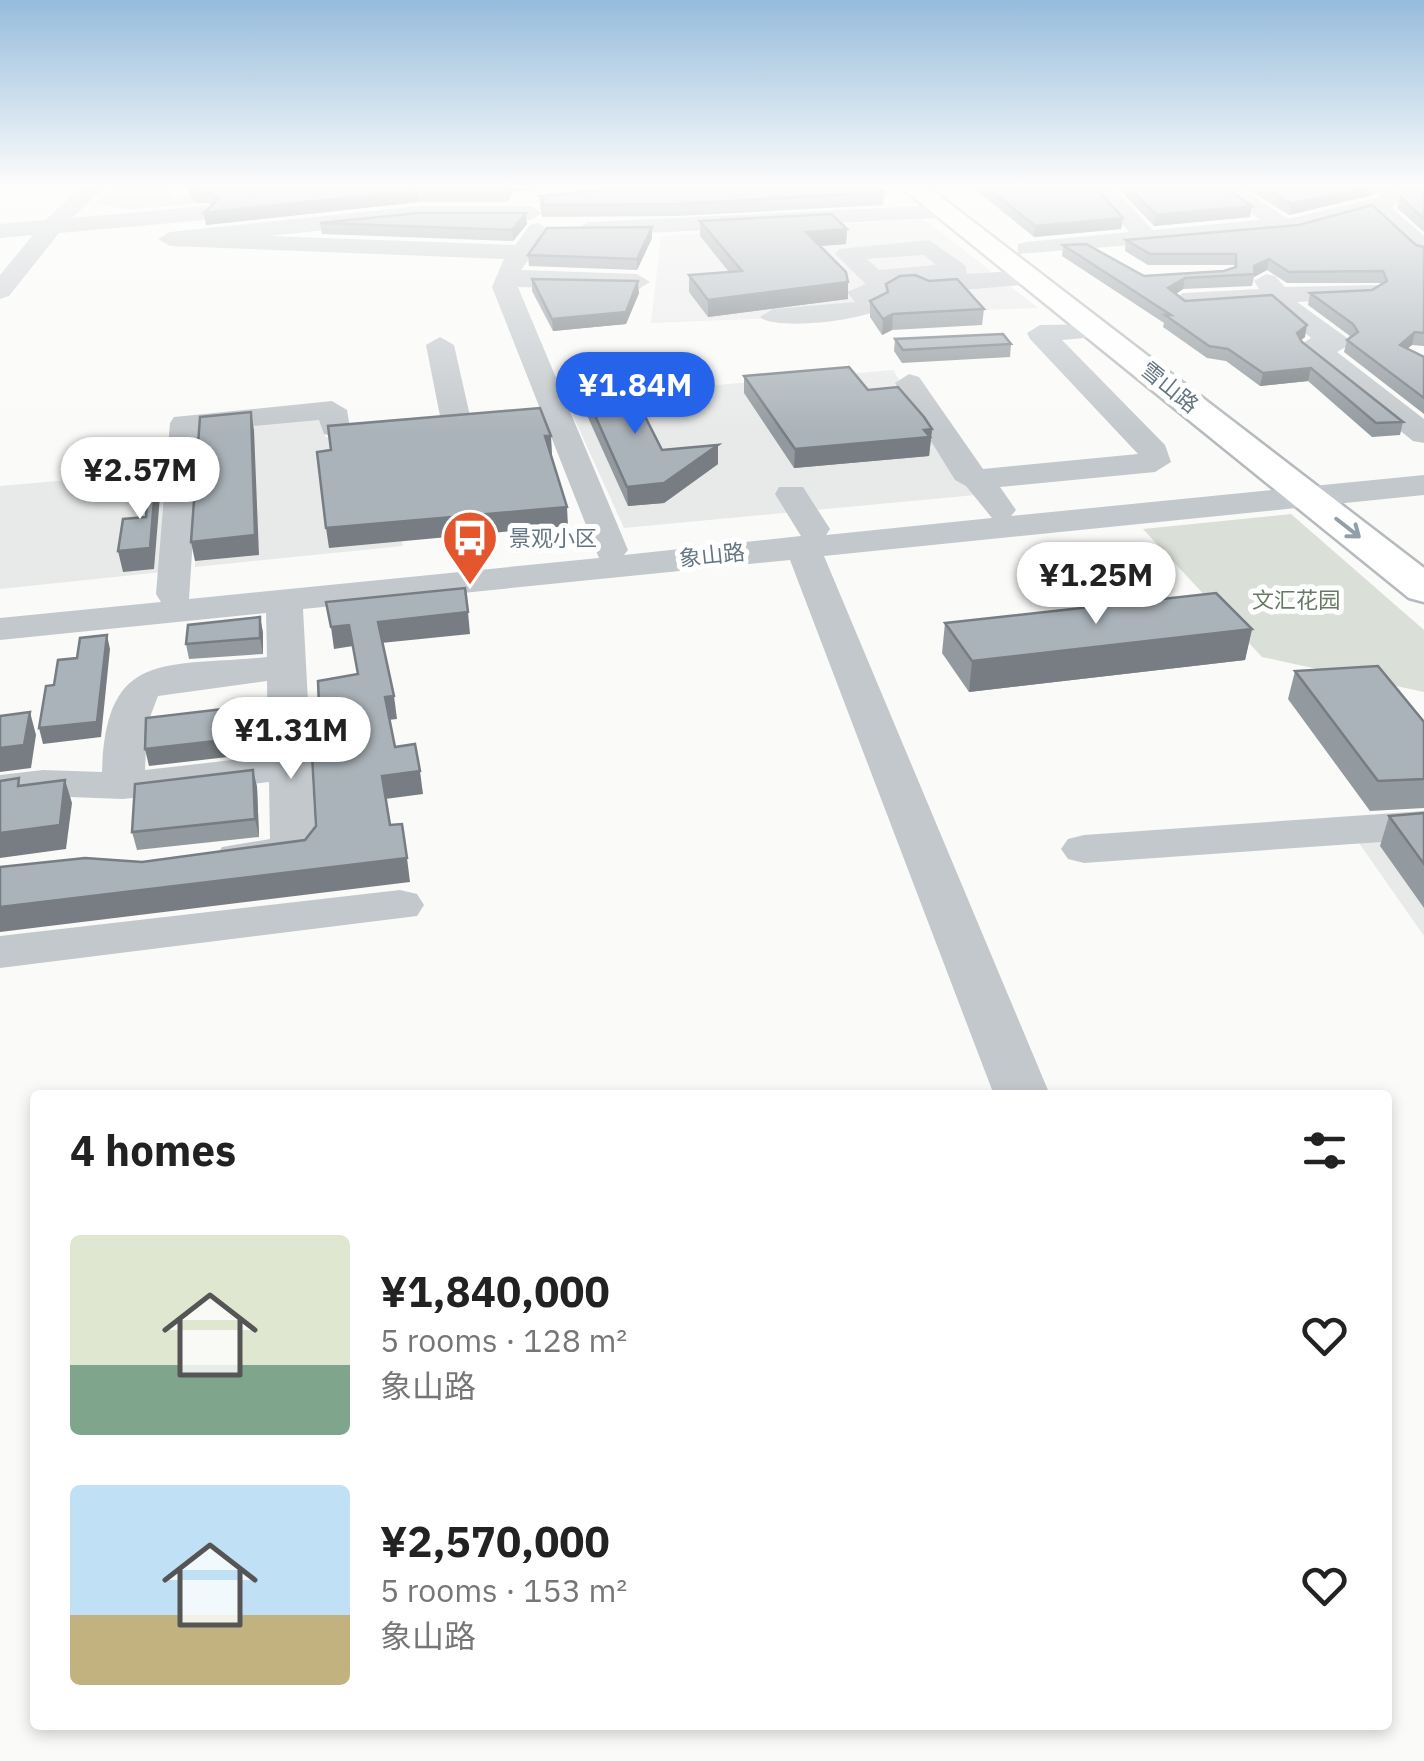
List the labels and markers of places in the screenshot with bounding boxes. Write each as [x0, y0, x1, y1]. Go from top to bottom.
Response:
pin: ¥1.84M [554, 352, 716, 437]
pin: ¥2.57M [59, 437, 221, 522]
bus stop icon: 景观小区 [440, 508, 500, 587]
place label: 景观小区 [509, 523, 597, 552]
pin: ¥1.25M [1015, 542, 1177, 627]
pin: ¥1.31M [210, 697, 372, 782]

